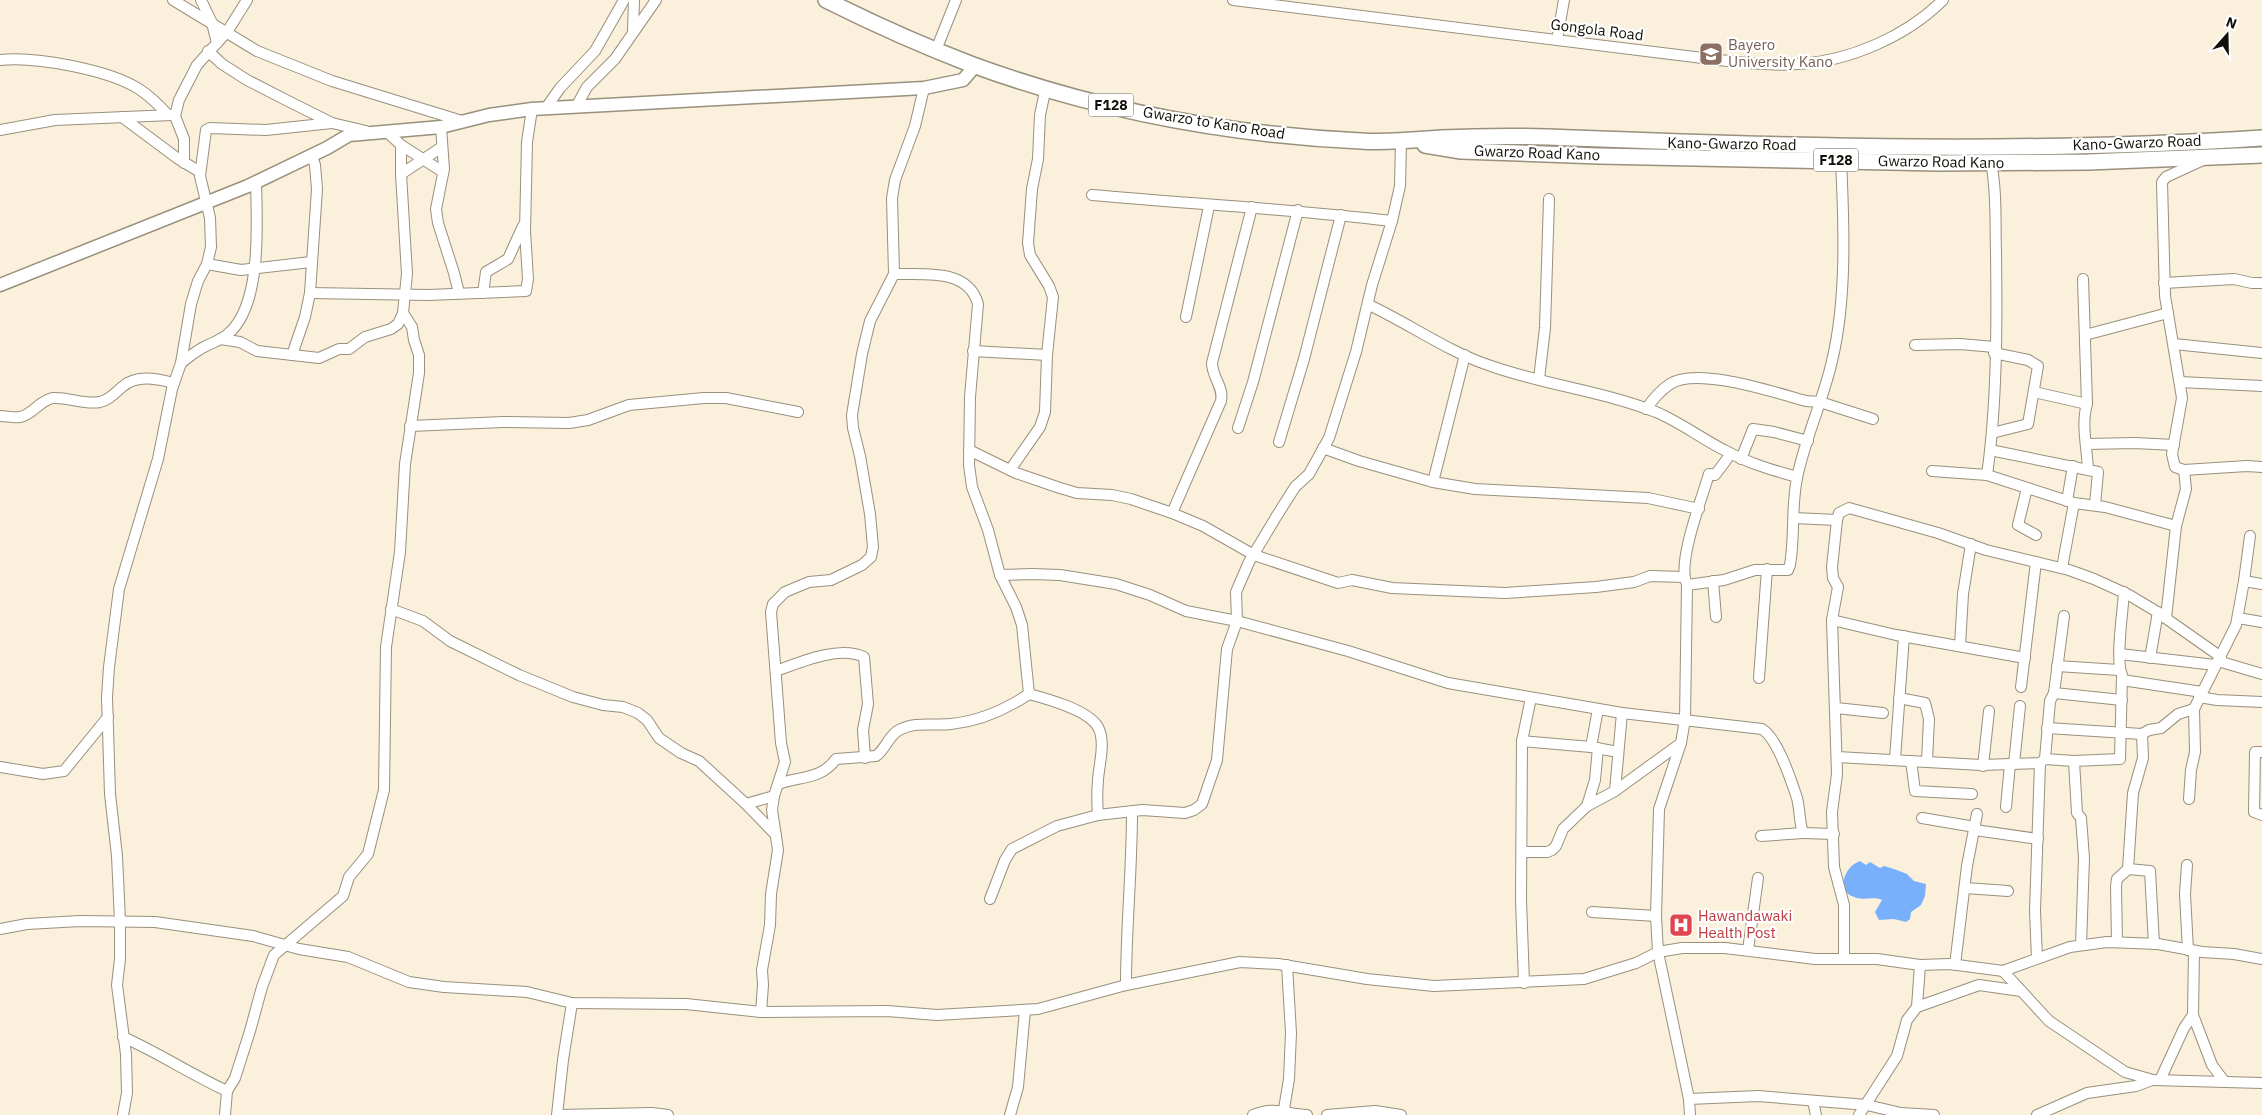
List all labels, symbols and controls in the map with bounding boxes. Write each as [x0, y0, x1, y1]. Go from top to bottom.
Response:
north arrow [2202, 10, 2252, 60]
text: N [2224, 13, 2239, 33]
street label: Gongola Road [1549, 14, 1645, 45]
place label: Bayero University Kano [1728, 35, 1833, 71]
school or university icon: Bayero University Kano [1698, 41, 1724, 67]
road number: F128 [1088, 94, 1134, 116]
street label: Gwarzo to Kano Road [1142, 102, 1286, 143]
street label: Kano-Gwarzo Road [2072, 131, 2202, 154]
street label: Kano-Gwarzo Road [1667, 133, 1797, 154]
street label: Gwarzo Road Kano [1474, 141, 1600, 164]
road number: F128 [1814, 148, 1858, 172]
street label: Gwarzo Road Kano [1878, 151, 2004, 172]
place label: Hawandawaki Health Post [1698, 906, 1792, 942]
hospital icon: Hawandawaki Health Post [1668, 912, 1694, 938]

